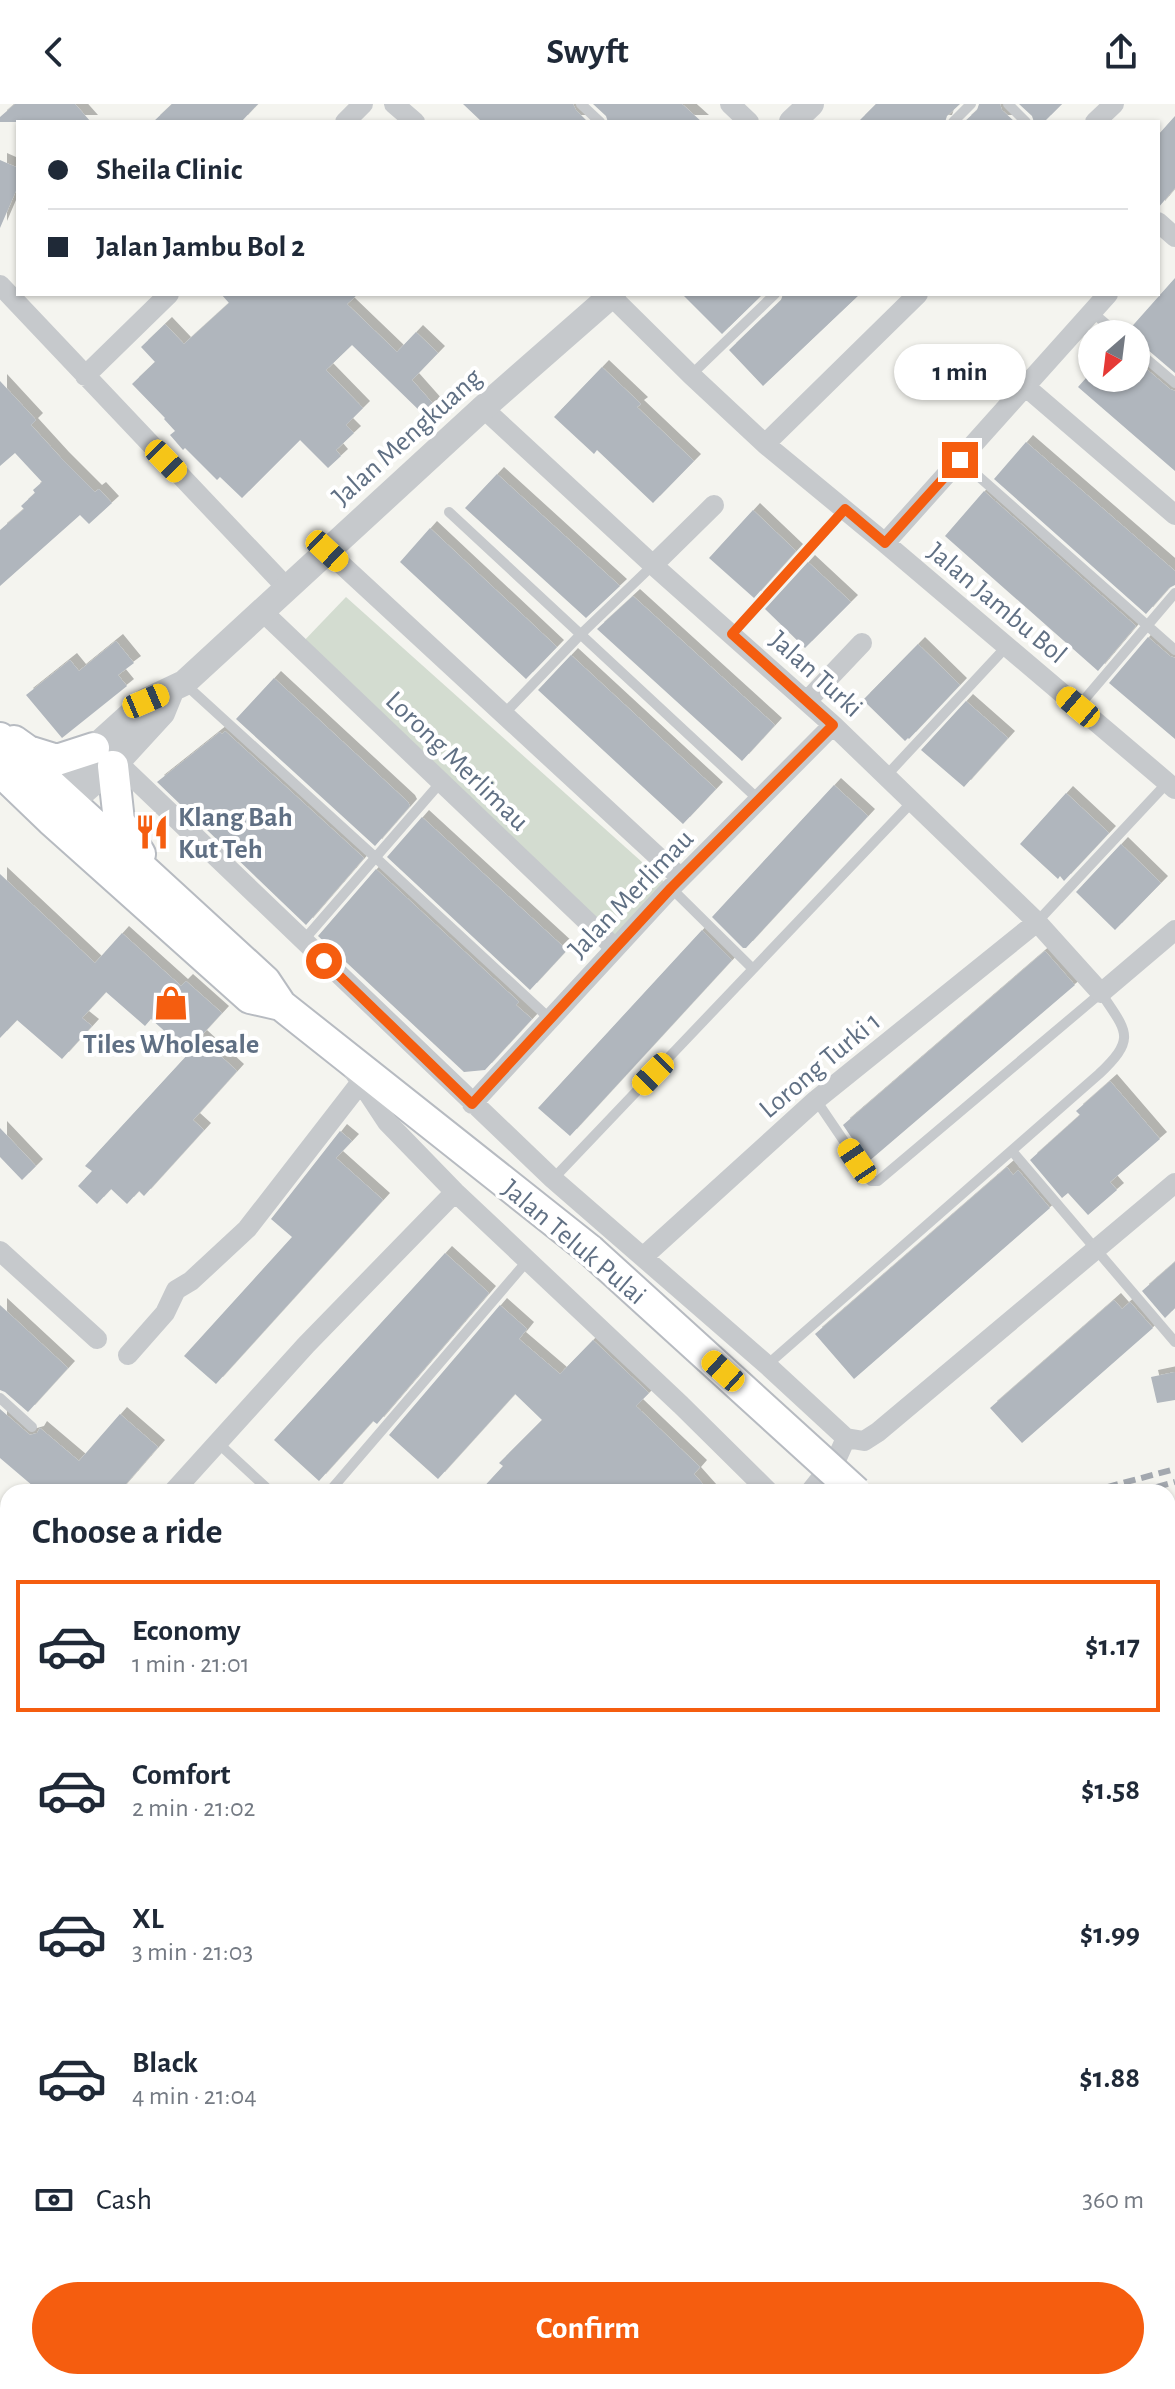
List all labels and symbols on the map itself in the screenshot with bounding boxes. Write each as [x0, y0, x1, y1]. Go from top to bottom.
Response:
north arrow [1078, 320, 1150, 392]
callout: 1 min [894, 344, 1026, 400]
street label: Jalan Mengkuang [327, 363, 488, 511]
car [141, 435, 191, 487]
route end [942, 442, 978, 478]
car [301, 526, 353, 576]
street label: Jalan Jambu Bol [922, 538, 1071, 669]
street label: Jalan Turki [764, 626, 867, 723]
car [119, 681, 173, 721]
car [1052, 682, 1104, 732]
street label: Lorong Merlimau [380, 687, 533, 836]
place label: Klang Bah Kut Teh [178, 804, 293, 864]
restaurant icon: Klang Bah Kut Teh [133, 813, 171, 851]
street label: Jalan Merlimau [564, 825, 699, 964]
route start [306, 943, 342, 979]
shop icon: Tiles Wholesale [152, 984, 190, 1022]
street label: Lorong Turki 1 [754, 1007, 886, 1124]
place label: Tiles Wholesale [83, 1031, 259, 1059]
car [628, 1048, 678, 1100]
car [834, 1134, 880, 1188]
street label: Jalan Teluk Pulai [496, 1175, 651, 1311]
car [697, 1346, 749, 1396]

